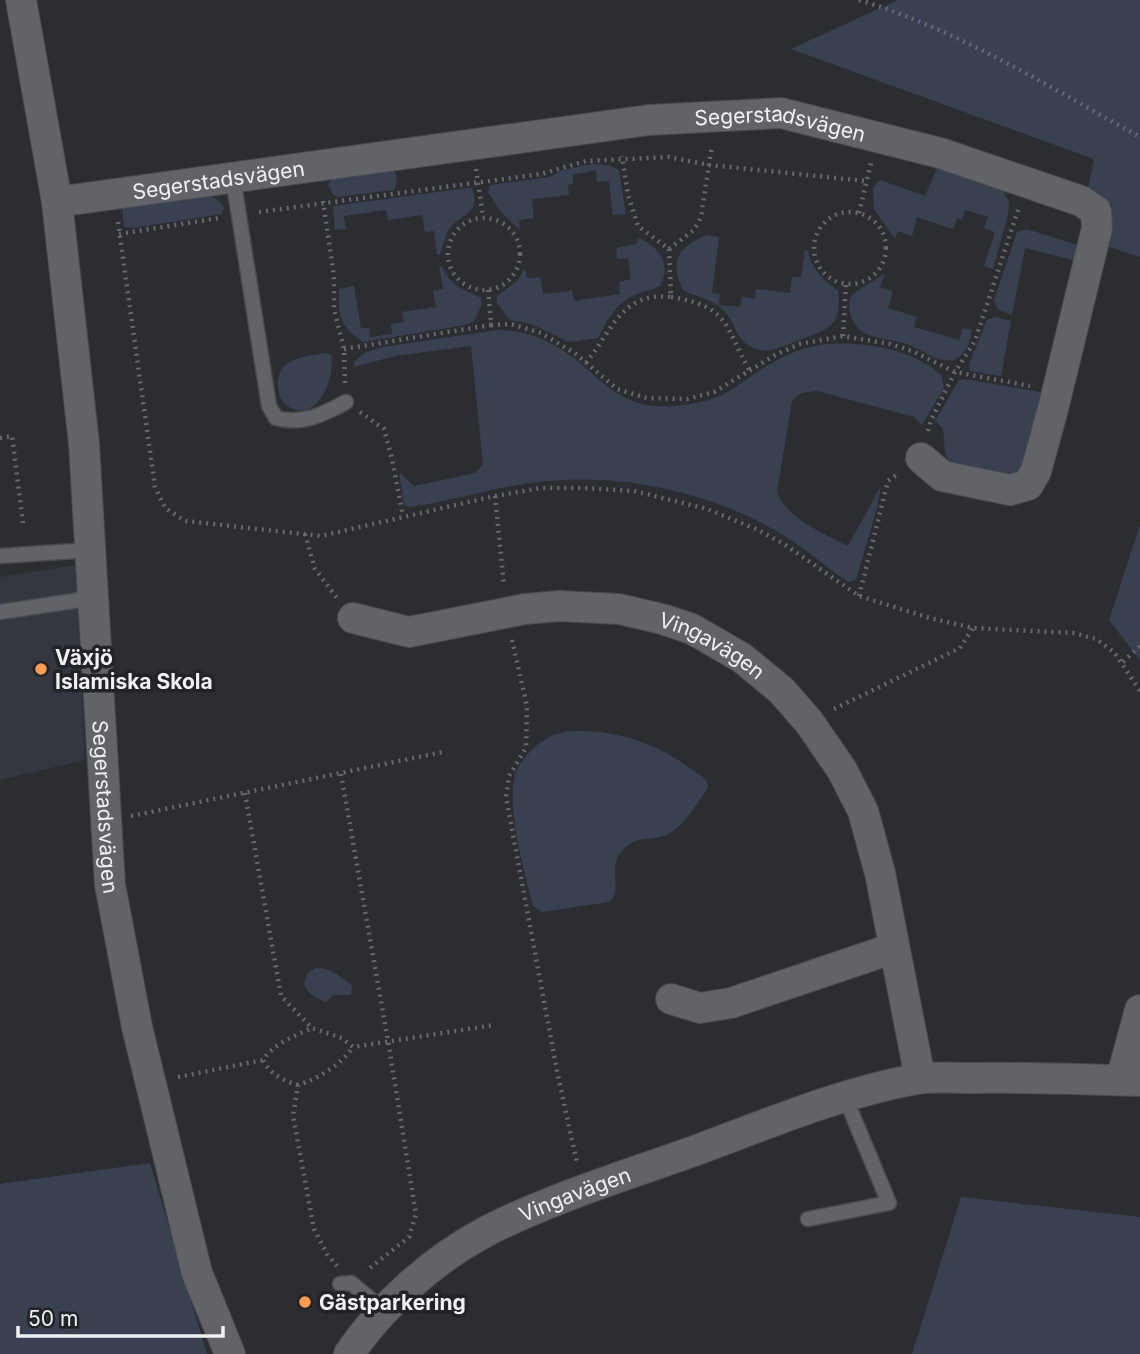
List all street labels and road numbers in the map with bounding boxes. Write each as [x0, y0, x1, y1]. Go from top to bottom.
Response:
street label: Segerstadsvägen [694, 100, 868, 146]
street label: Segerstadsvägen [131, 155, 306, 204]
street label: Vingavägen [656, 606, 770, 684]
street label: Segerstadsvägen [88, 719, 124, 896]
street label: Vingavägen [515, 1162, 634, 1227]

